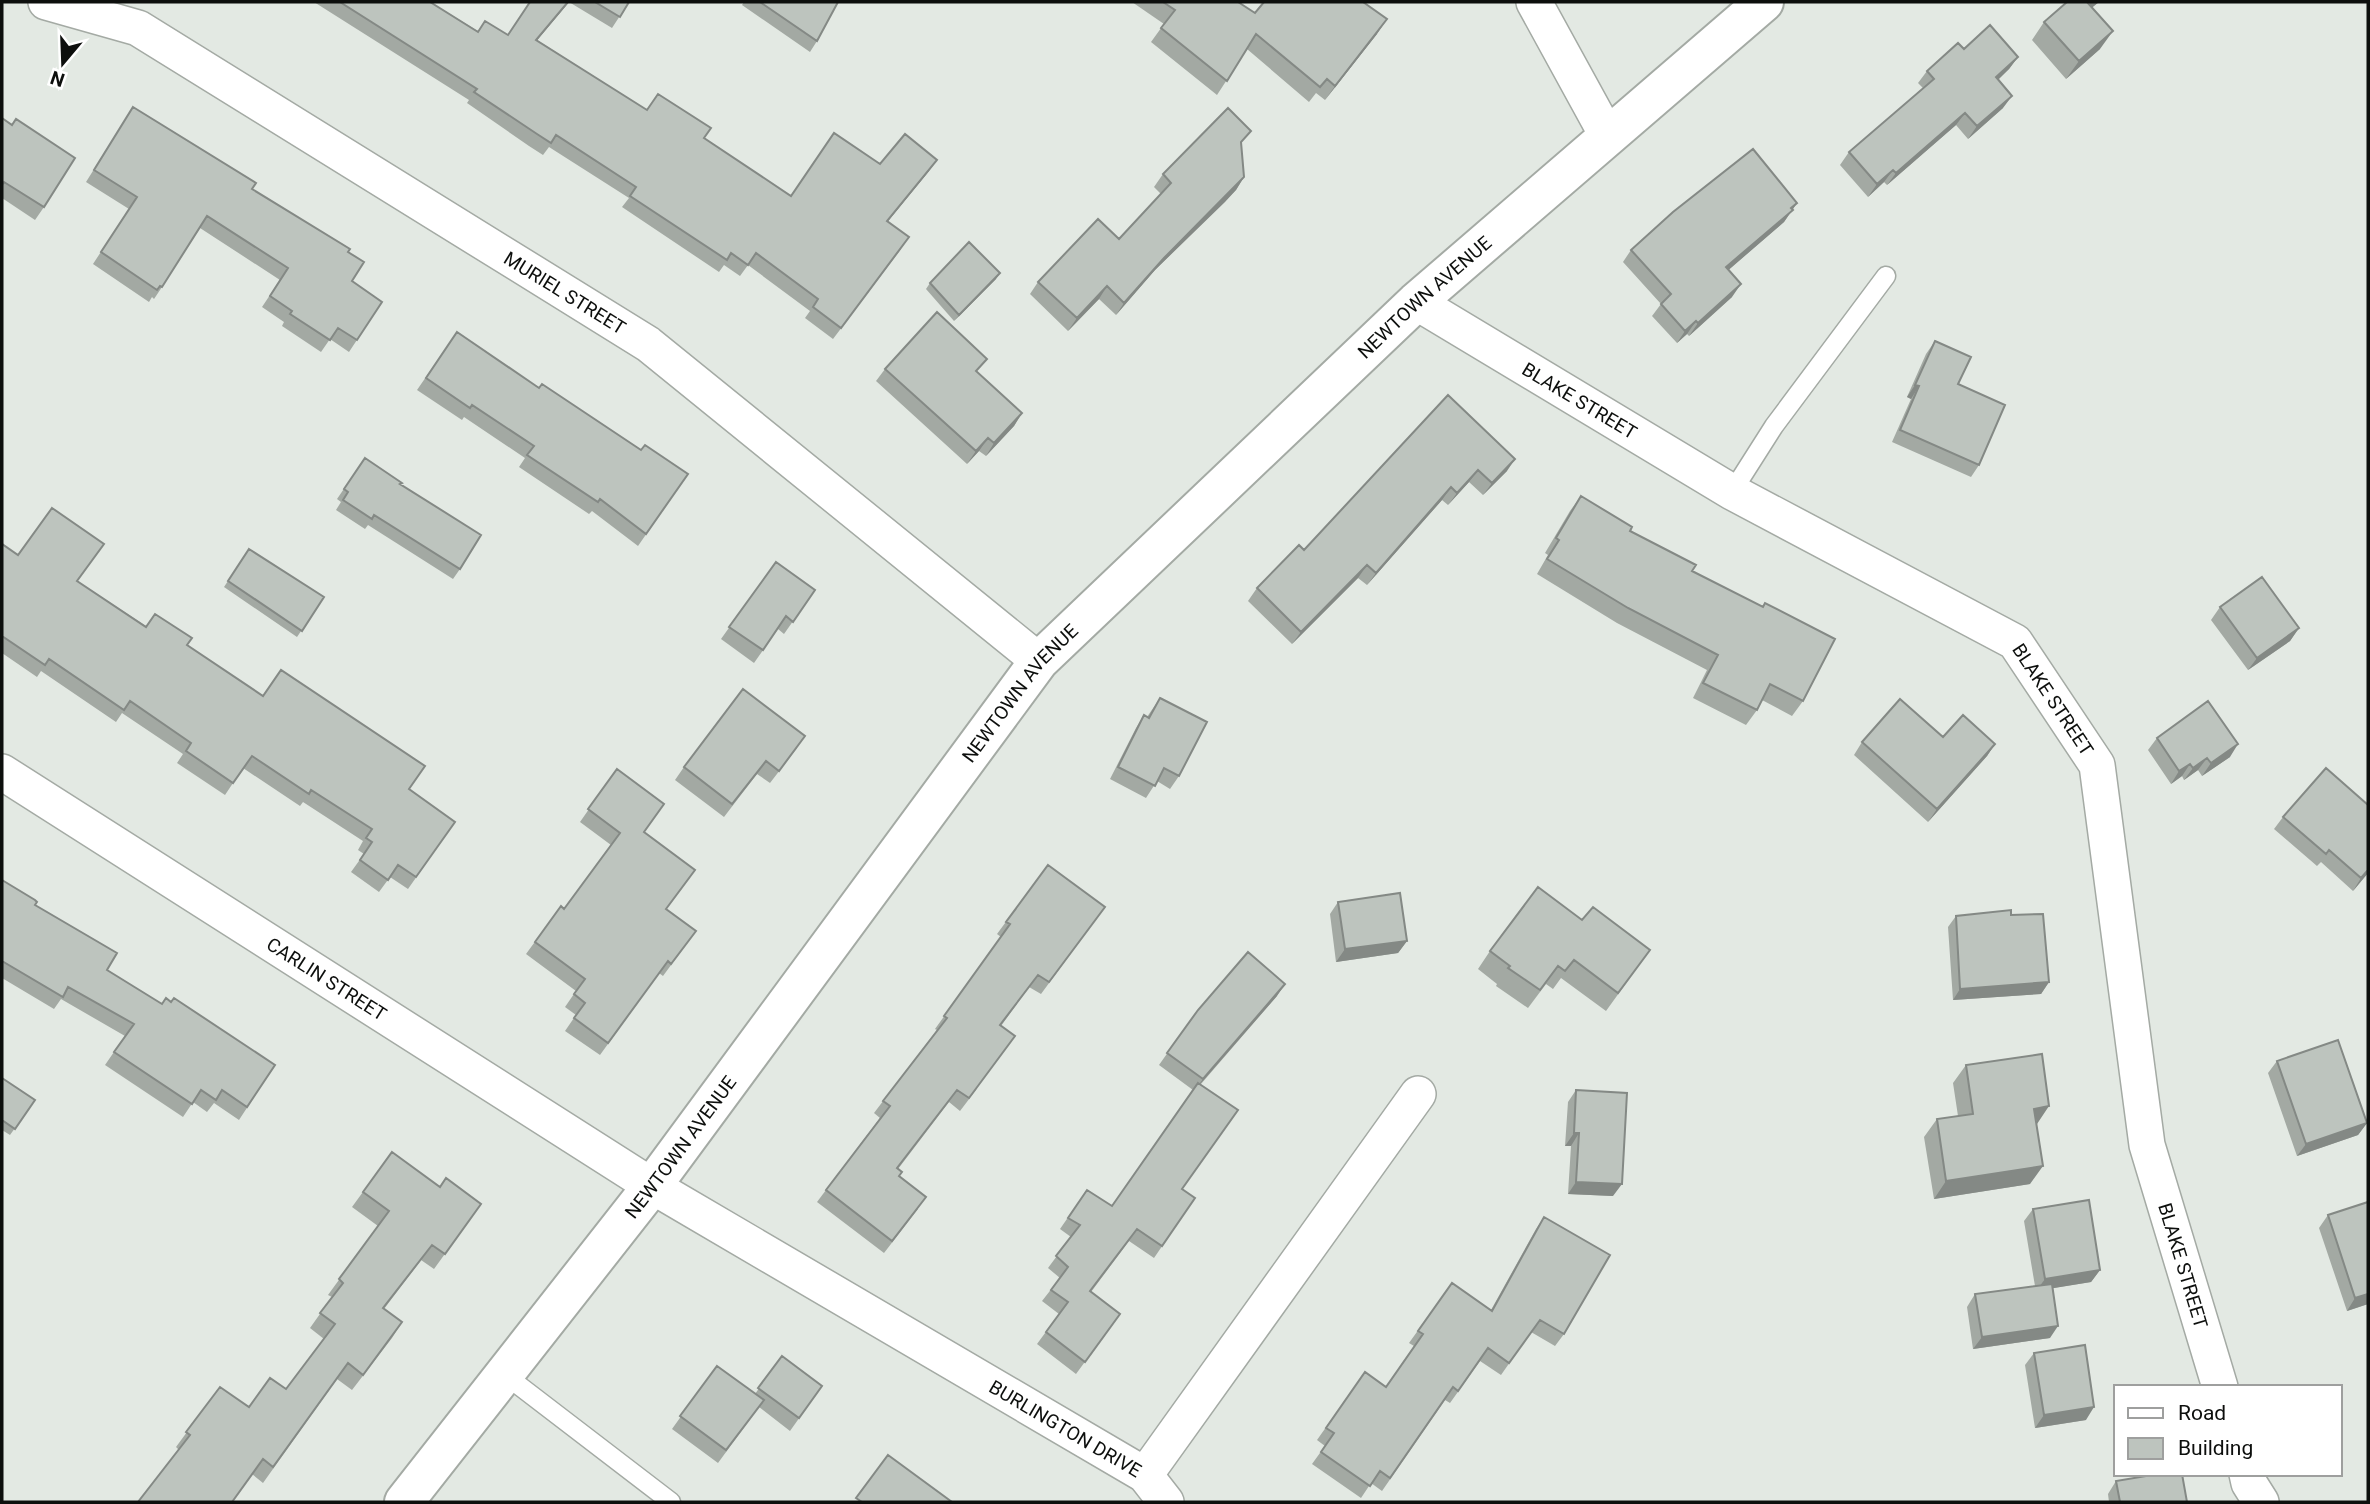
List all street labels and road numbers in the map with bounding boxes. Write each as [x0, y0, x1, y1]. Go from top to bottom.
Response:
street label: NEWTOWN AVENUE [1353, 231, 1496, 363]
street label: MURIEL STREET [500, 247, 630, 339]
street label: BLAKE STREET [1518, 358, 1641, 444]
street label: NEWTOWN AVENUE [957, 619, 1083, 767]
street label: BLAKE STREET [2007, 639, 2098, 760]
street label: CARLIN STREET [262, 933, 391, 1026]
street label: NEWTOWN AVENUE [620, 1071, 741, 1223]
street label: BLAKE STREET [2153, 1200, 2213, 1331]
street label: BURLINGTON DRIVE [985, 1375, 1146, 1482]

